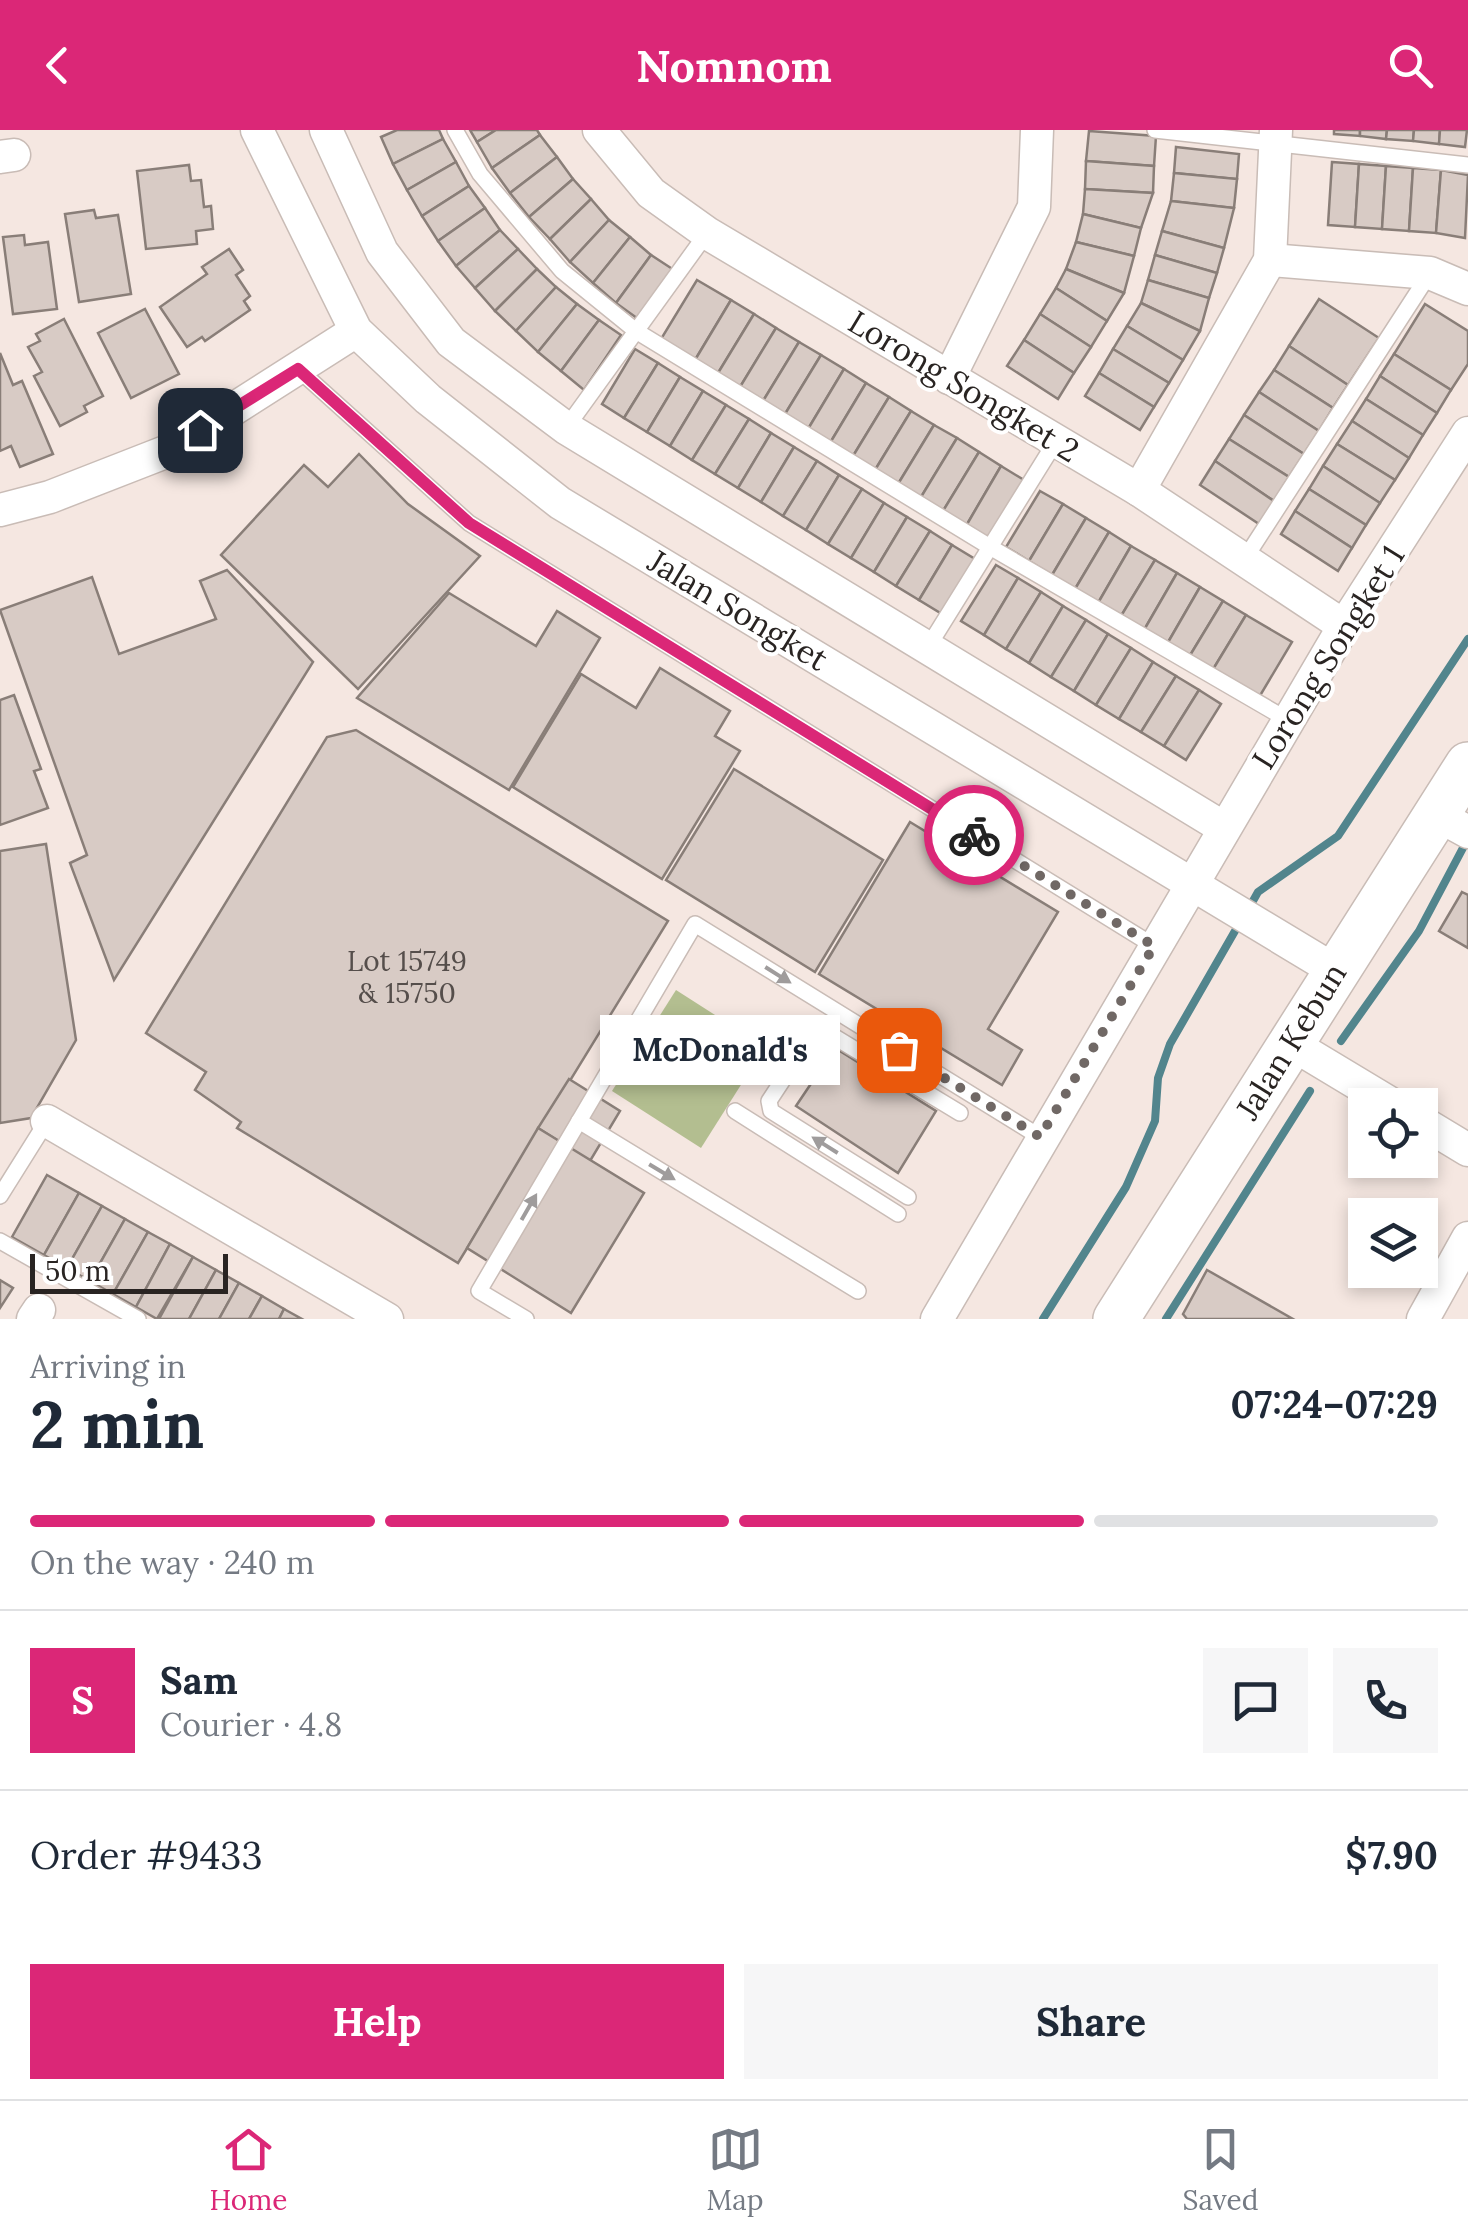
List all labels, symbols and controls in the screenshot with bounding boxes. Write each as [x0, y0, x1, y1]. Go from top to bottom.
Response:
text: Nomnom [636, 37, 832, 94]
icon: back [30, 38, 85, 93]
icon: search [1383, 38, 1438, 93]
street label: Lorong Songket 2 [841, 301, 1087, 471]
pin [158, 388, 243, 473]
icon: home [173, 403, 228, 458]
street label: Lorong Songket 1 [1243, 537, 1413, 777]
street label: Jalan Songket [640, 540, 836, 680]
courier [924, 785, 1024, 885]
icon: bike [947, 808, 1002, 863]
house number: Lot 15749 & 15750 [347, 943, 467, 1011]
street label: Jalan Kebun [1226, 955, 1355, 1128]
one-way arrow [764, 966, 792, 984]
pin [857, 1008, 942, 1093]
callout: McDonald's [599, 1015, 839, 1085]
icon: bag [872, 1023, 927, 1078]
text: McDonald's [632, 1029, 808, 1070]
map controls [1348, 1088, 1438, 1288]
button: locate [1348, 1088, 1438, 1178]
one-way arrow [812, 1136, 839, 1155]
one-way arrow [649, 1162, 676, 1181]
one-way arrow [519, 1193, 537, 1221]
button: layers [1348, 1198, 1438, 1288]
scale bar [30, 1249, 228, 1294]
text: 50 m [45, 1253, 110, 1289]
text: Arriving in [30, 1346, 186, 1387]
text: 07:24–07:29 [1230, 1380, 1438, 1428]
text: 2 min [30, 1383, 204, 1466]
text: On the way · 240 m [30, 1542, 315, 1583]
button: chat [1203, 1648, 1308, 1753]
button: phone [1333, 1648, 1438, 1753]
text: Sam [160, 1656, 238, 1704]
text: S [71, 1676, 94, 1724]
text: Courier · 4.8 [160, 1704, 342, 1745]
text: Order #9433 [30, 1831, 263, 1879]
text: $7.90 [1345, 1831, 1438, 1879]
button: Help [30, 1964, 724, 2079]
button: Share [744, 1964, 1438, 2079]
tab: Home [210, 2122, 287, 2218]
tab: Map [707, 2122, 763, 2218]
tab: Saved [1183, 2122, 1258, 2218]

